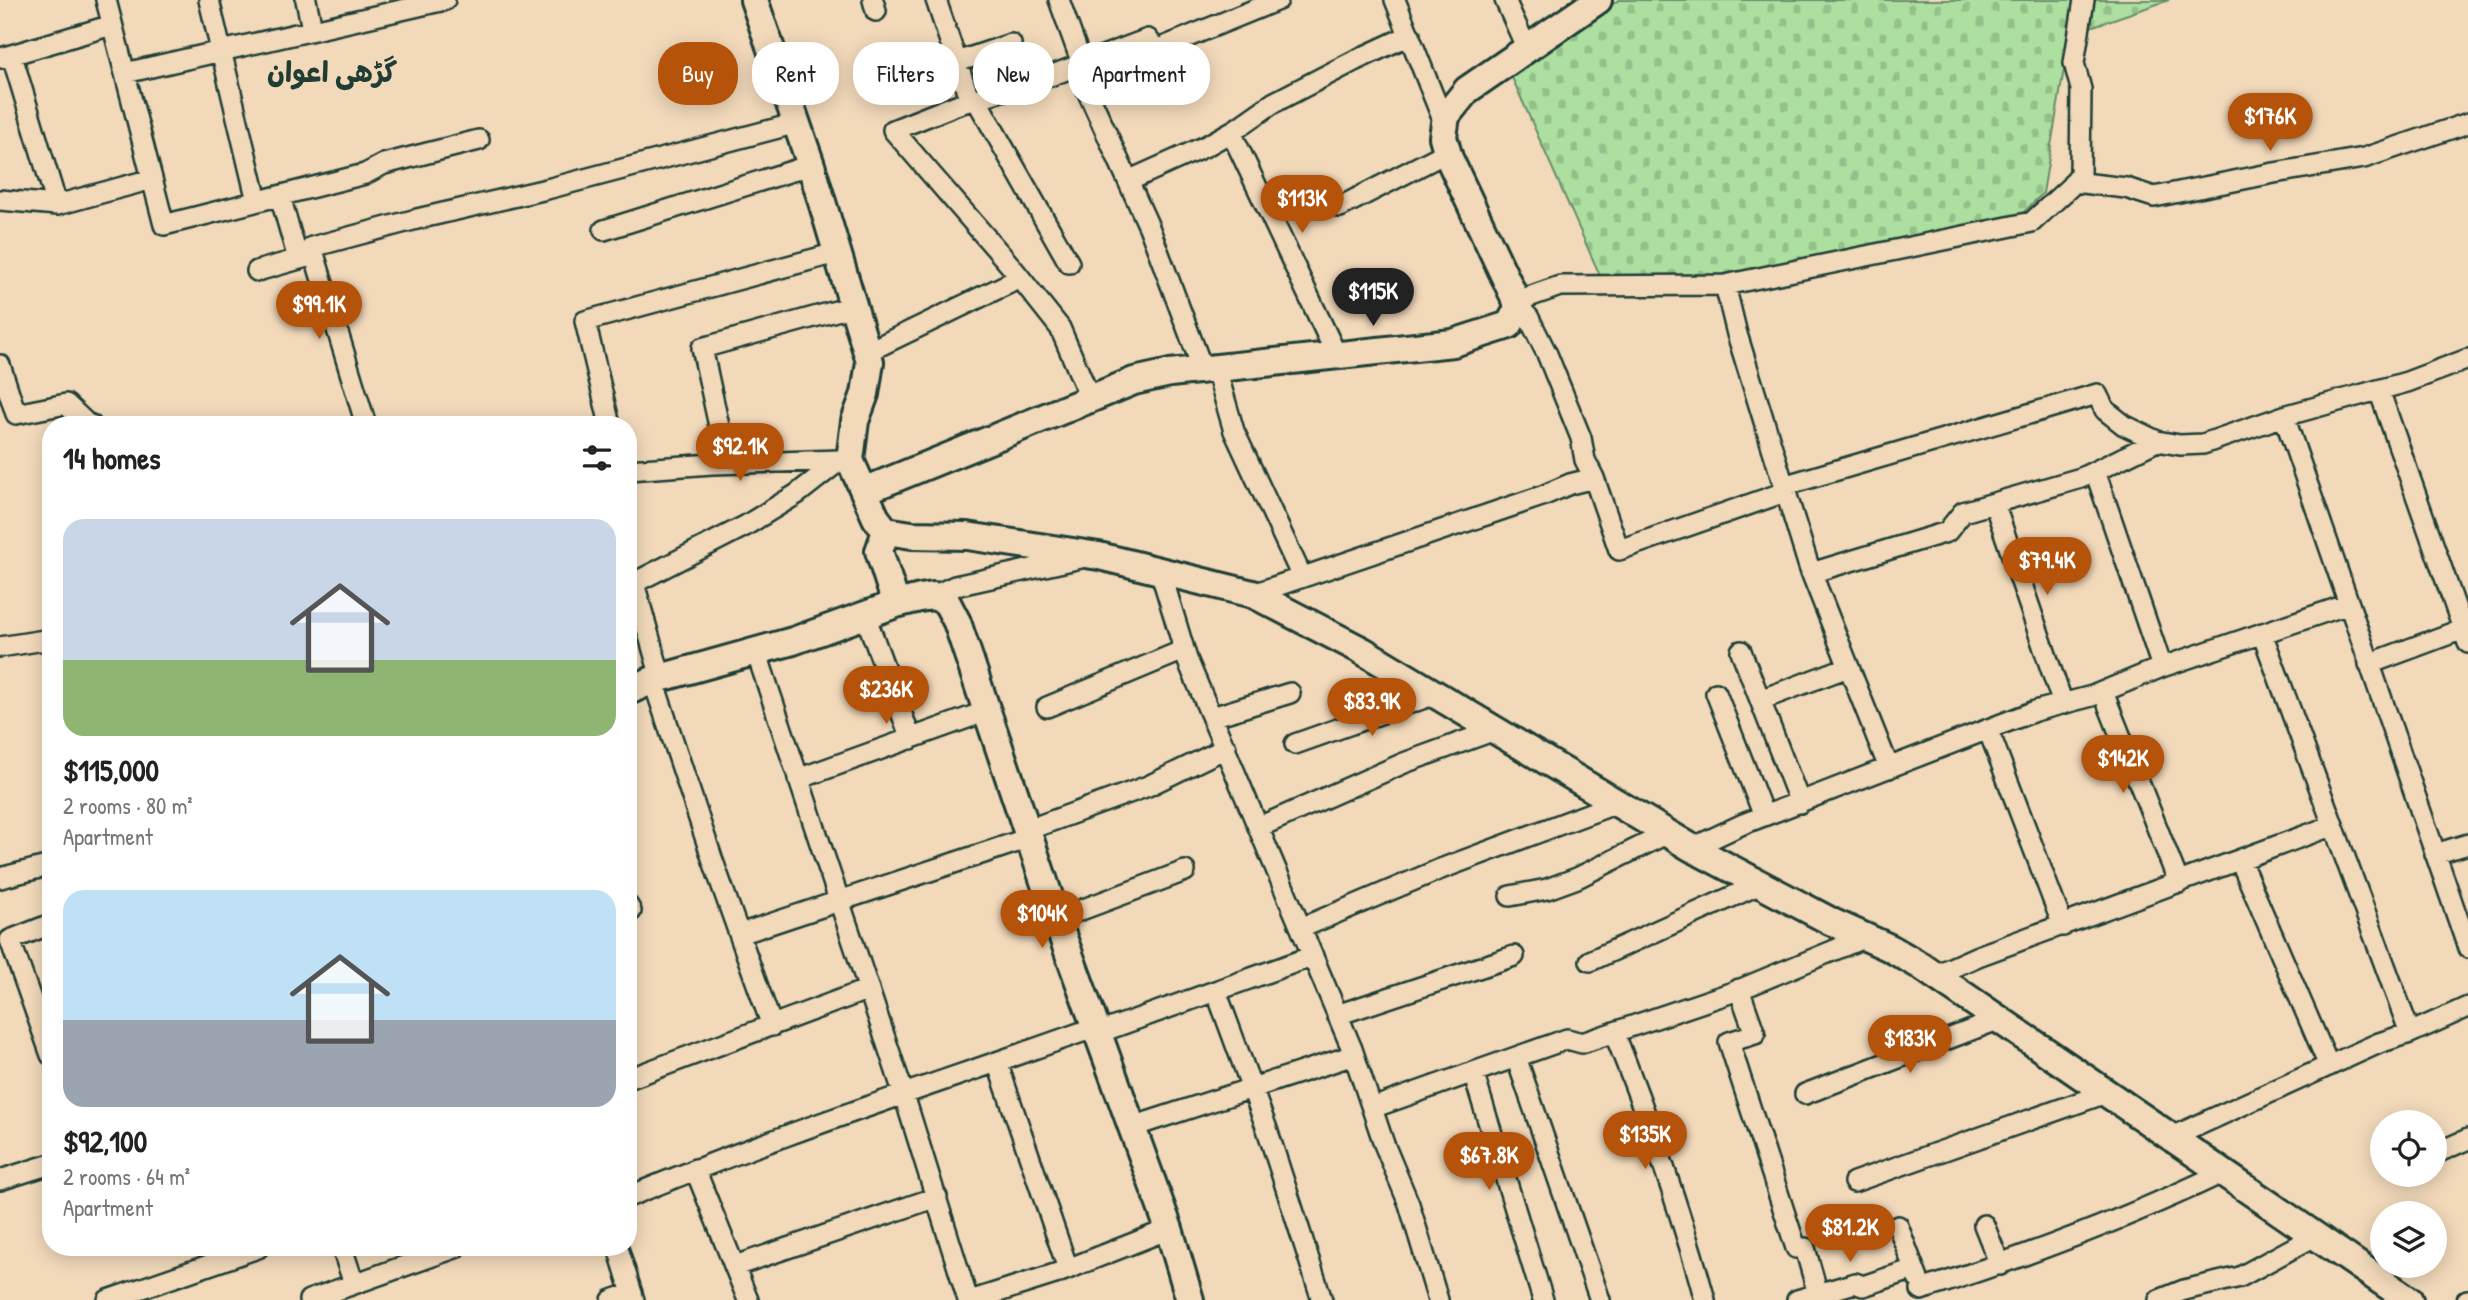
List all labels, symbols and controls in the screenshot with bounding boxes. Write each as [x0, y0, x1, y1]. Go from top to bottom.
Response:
chip: Buy [658, 42, 738, 105]
chip: Rent [752, 42, 839, 105]
chip: Filters [853, 42, 959, 105]
chip: New [973, 42, 1054, 105]
chip: Apartment [1068, 42, 1210, 105]
district label: گڑھی اعوان [267, 53, 398, 91]
pin: $176K [2221, 94, 2319, 153]
text: $176K [2244, 100, 2296, 131]
pin: $113K [1253, 176, 1351, 235]
text: $113K [1277, 182, 1327, 213]
pin: $115K [1324, 268, 1422, 328]
text: $115K [1348, 275, 1398, 306]
pin: $99.1K [262, 282, 376, 341]
text: $99.1K [292, 288, 346, 319]
pin: $92.1K [683, 424, 797, 483]
text: $92.1K [712, 430, 768, 461]
text: 14 homes [63, 438, 161, 478]
icon: filters [578, 439, 616, 477]
pin: $79.4K [1990, 538, 2104, 597]
text: $79.4K [2018, 544, 2076, 575]
icon: home [277, 565, 403, 691]
pin: $236K [837, 666, 935, 726]
text: $236K [859, 673, 913, 704]
pin: $83.9K [1315, 678, 1429, 738]
text: $83.9K [1343, 685, 1401, 716]
pin: $142K [2074, 736, 2172, 795]
text: $142K [2097, 742, 2149, 773]
text: $115,000 [63, 750, 159, 790]
text: 2 rooms · 80 m² [63, 790, 193, 821]
text: Apartment [63, 821, 153, 852]
pin: $104K [993, 890, 1091, 950]
text: $104K [1017, 897, 1067, 928]
icon: home [277, 936, 403, 1062]
pin: $183K [1861, 1016, 1959, 1075]
text: $183K [1884, 1022, 1936, 1053]
map controls [2370, 1110, 2447, 1278]
button: locate [2370, 1110, 2447, 1187]
pin: $135K [1596, 1112, 1694, 1171]
text: $135K [1619, 1118, 1671, 1149]
text: $92,100 [63, 1121, 147, 1161]
pin: $67.8K [1432, 1132, 1546, 1192]
text: $67.8K [1459, 1139, 1519, 1170]
text: 2 rooms · 64 m² [63, 1161, 190, 1192]
text: Apartment [63, 1192, 153, 1223]
button: layers [2370, 1201, 2447, 1278]
pin: $81.2K [1793, 1204, 1907, 1264]
text: $81.2K [1821, 1211, 1879, 1242]

